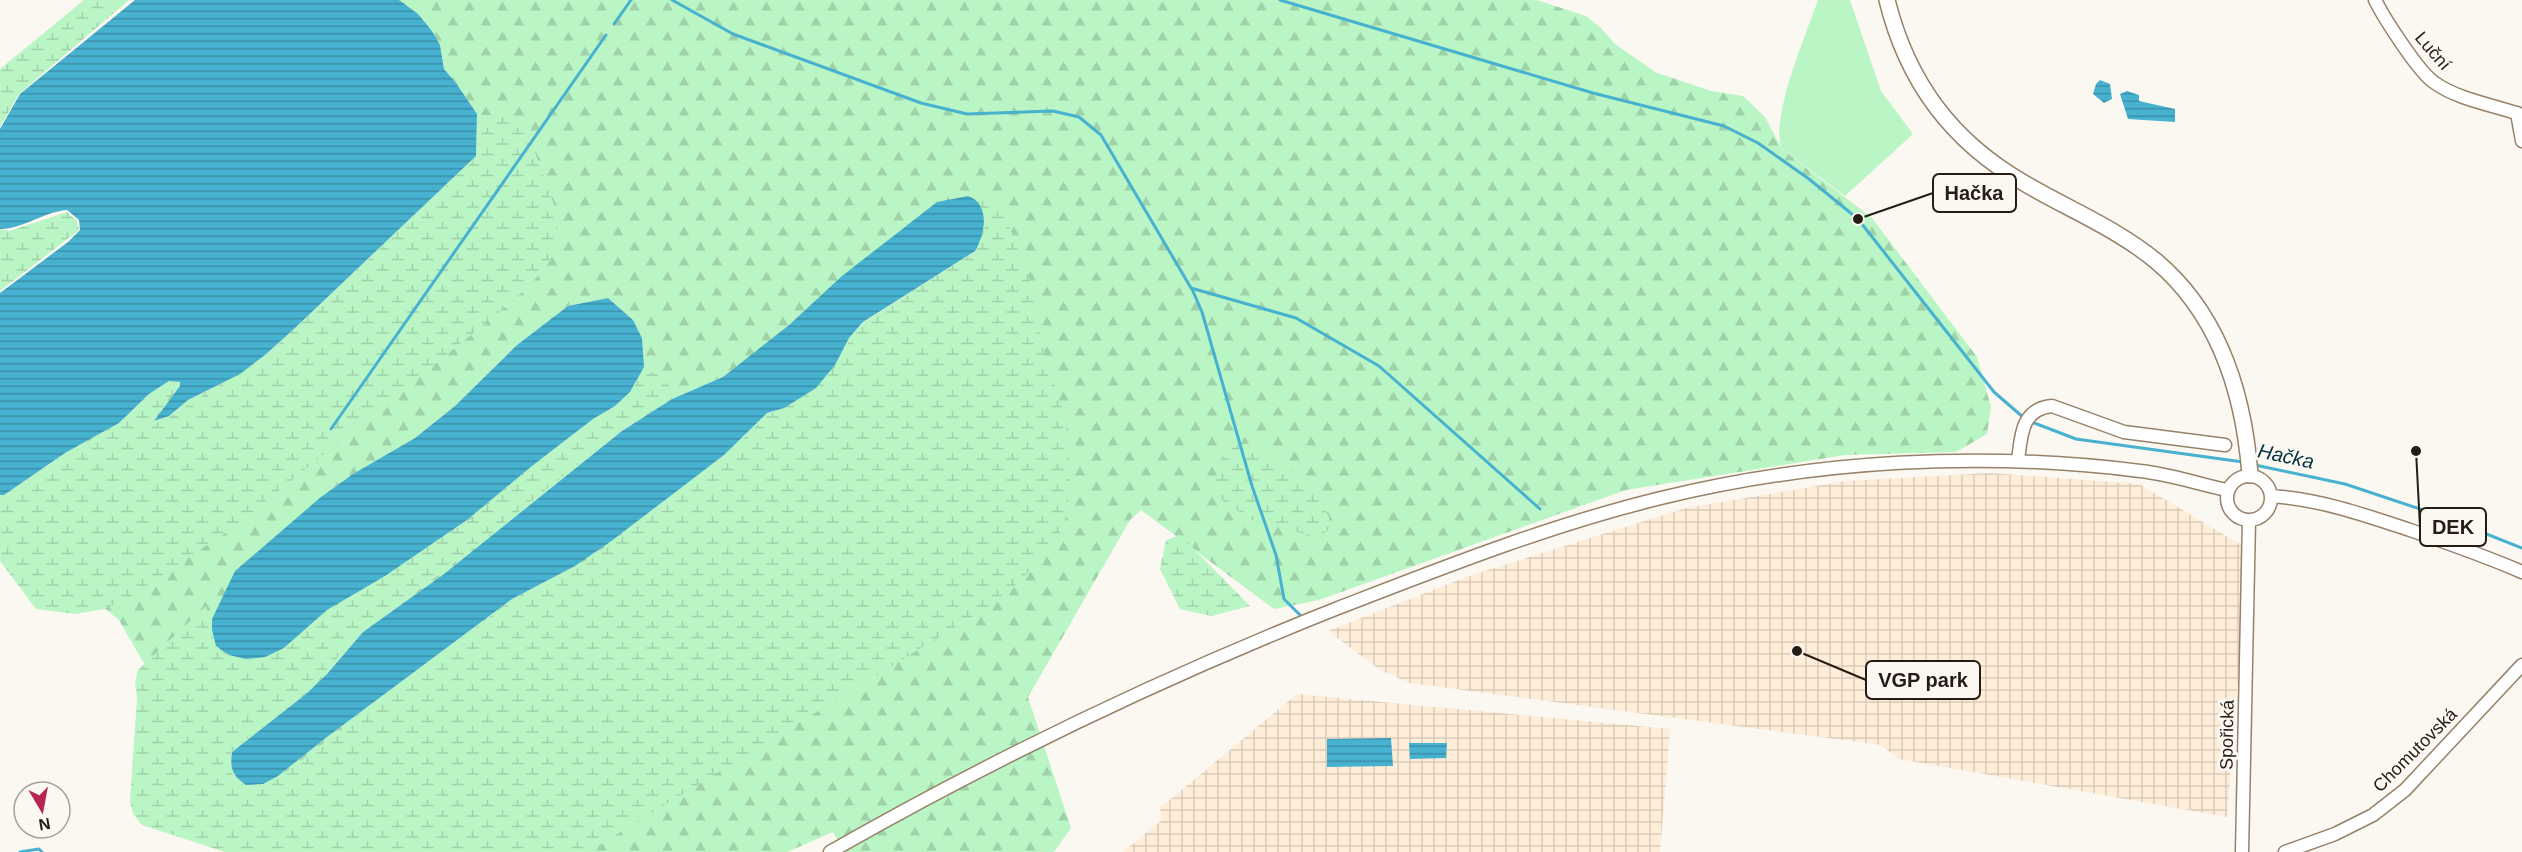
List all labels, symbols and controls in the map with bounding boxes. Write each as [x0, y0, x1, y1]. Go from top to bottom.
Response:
street label: Luční [2411, 28, 2455, 74]
callout: Hačka [1933, 174, 2016, 212]
text: Hačka [1945, 182, 2004, 204]
water label: Hačka [2256, 439, 2316, 473]
callout: DEK [2420, 508, 2486, 546]
text: DEK [2432, 516, 2475, 538]
callout: VGP park [1866, 661, 1980, 699]
text: VGP park [1878, 669, 1969, 691]
street label: Spořická [2216, 699, 2238, 770]
street label: Chomutovská [2369, 703, 2462, 796]
north arrow [12, 780, 72, 840]
text: N [37, 815, 52, 834]

